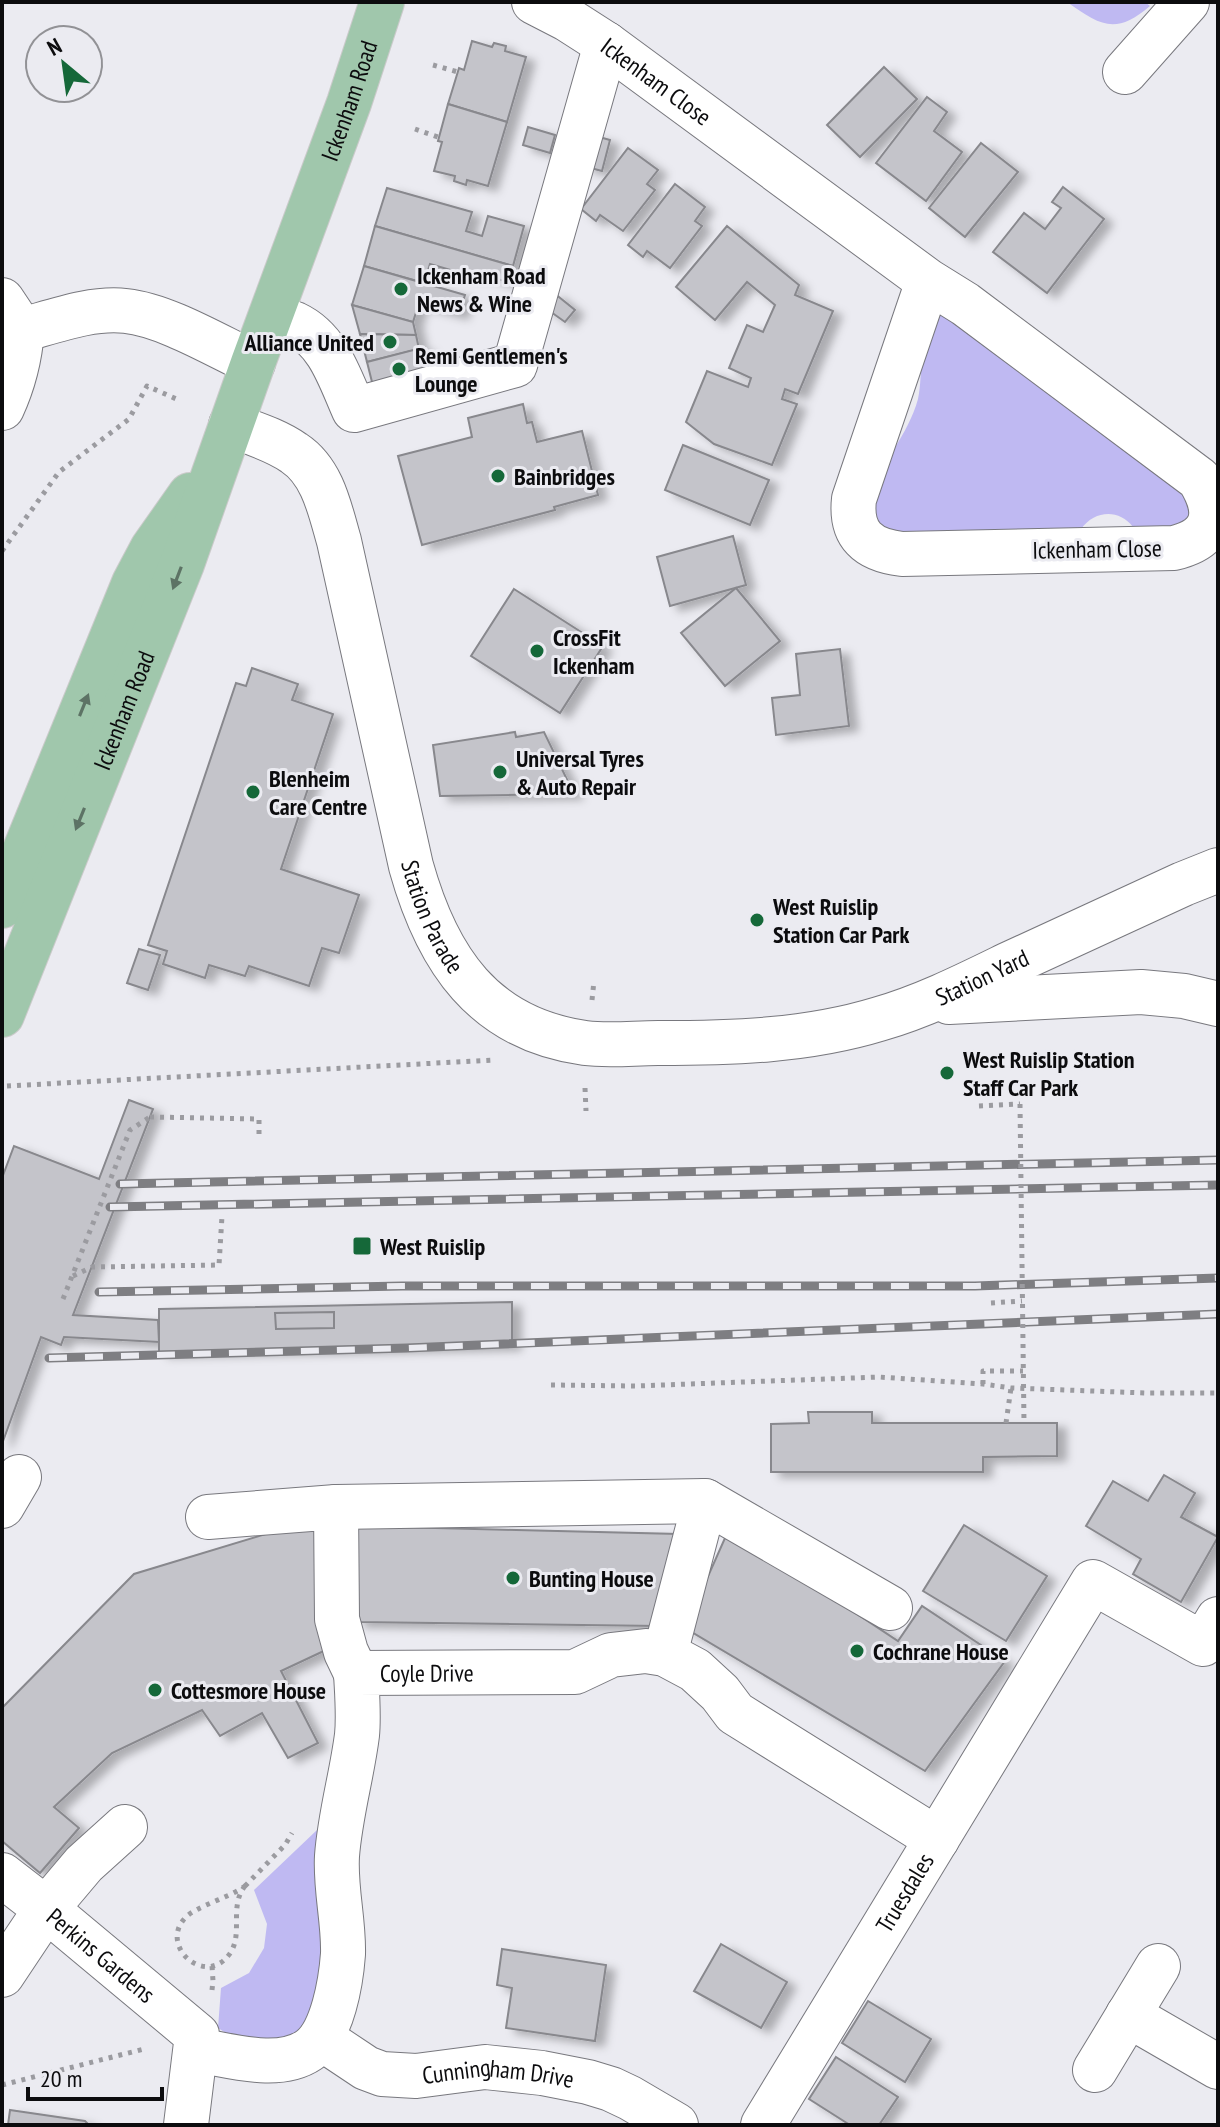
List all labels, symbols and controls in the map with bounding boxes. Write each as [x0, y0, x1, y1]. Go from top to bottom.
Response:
north arrow [24, 24, 104, 104]
street label: Ickenham Close [595, 30, 718, 132]
text: N [42, 31, 66, 62]
street label: Ickenham Road [313, 37, 384, 165]
place label: Ickenham Road News & Wine [417, 260, 546, 319]
marker: Ickenham Road News & Wine [392, 280, 410, 298]
place label: Alliance United [243, 327, 374, 358]
marker: Alliance United [381, 333, 399, 351]
place label: Remi Gentlemen's Lounge [415, 340, 568, 399]
marker: Remi Gentlemen's Lounge [390, 360, 408, 378]
place label: Bainbridges [514, 461, 615, 492]
marker: Bainbridges [489, 467, 507, 485]
street label: Ickenham Close [1032, 532, 1162, 566]
one-way arrow [170, 566, 183, 590]
place label: CrossFit Ickenham [553, 622, 634, 681]
marker: CrossFit Ickenham [528, 642, 546, 660]
street label: Ickenham Road [86, 646, 161, 774]
one-way arrow [78, 693, 91, 717]
place label: Universal Tyres & Auto Repair [516, 743, 644, 802]
place label: Blenheim Care Centre [269, 763, 367, 822]
marker: Universal Tyres & Auto Repair [491, 763, 509, 781]
marker: Blenheim Care Centre [244, 783, 262, 801]
one-way arrow [74, 807, 87, 831]
street label: Station Parade [395, 857, 471, 979]
place label: West Ruislip Station Car Park [772, 891, 909, 950]
marker: West Ruislip Station Car Park [748, 911, 766, 929]
street label: Station Yard [930, 942, 1034, 1012]
place label: West Ruislip Station Staff Car Park [962, 1044, 1134, 1103]
marker: West Ruislip Station Staff Car Park [938, 1064, 956, 1082]
place label: West Ruislip [379, 1231, 486, 1262]
marker: West Ruislip [351, 1235, 373, 1257]
place label: Bunting House [529, 1563, 654, 1594]
marker: Bunting House [504, 1569, 522, 1587]
place label: Cochrane House [873, 1636, 1009, 1667]
marker: Cochrane House [848, 1642, 866, 1660]
street label: Coyle Drive [380, 1657, 474, 1688]
place label: Cottesmore House [171, 1675, 326, 1706]
marker: Cottesmore House [146, 1681, 164, 1699]
street label: Truesdales [868, 1847, 940, 1938]
street label: Perkins Gardens [41, 1901, 162, 2009]
scale bar [28, 2051, 162, 2101]
street label: Cunningham Drive [420, 2051, 577, 2094]
text: 20 m [40, 2063, 82, 2094]

